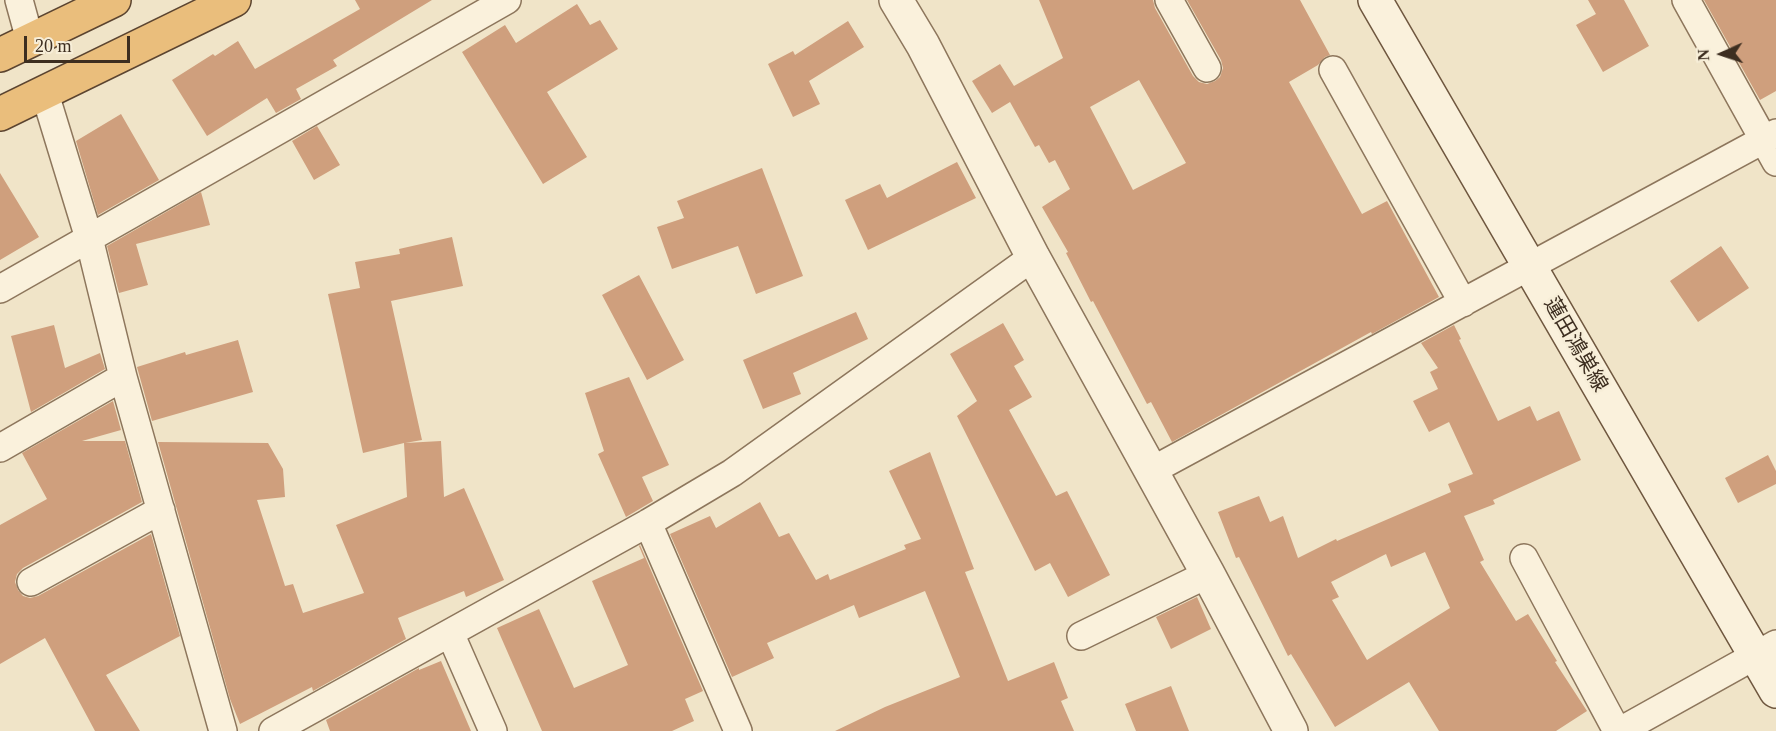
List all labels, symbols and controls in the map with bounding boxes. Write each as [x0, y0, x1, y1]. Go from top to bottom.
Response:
scale bar [27, 24, 134, 62]
north arrow [1692, 24, 1752, 84]
text: 20 m [35, 36, 72, 56]
text: N [1695, 49, 1712, 61]
street label: 蓮田鴻巣線 [1538, 293, 1612, 397]

